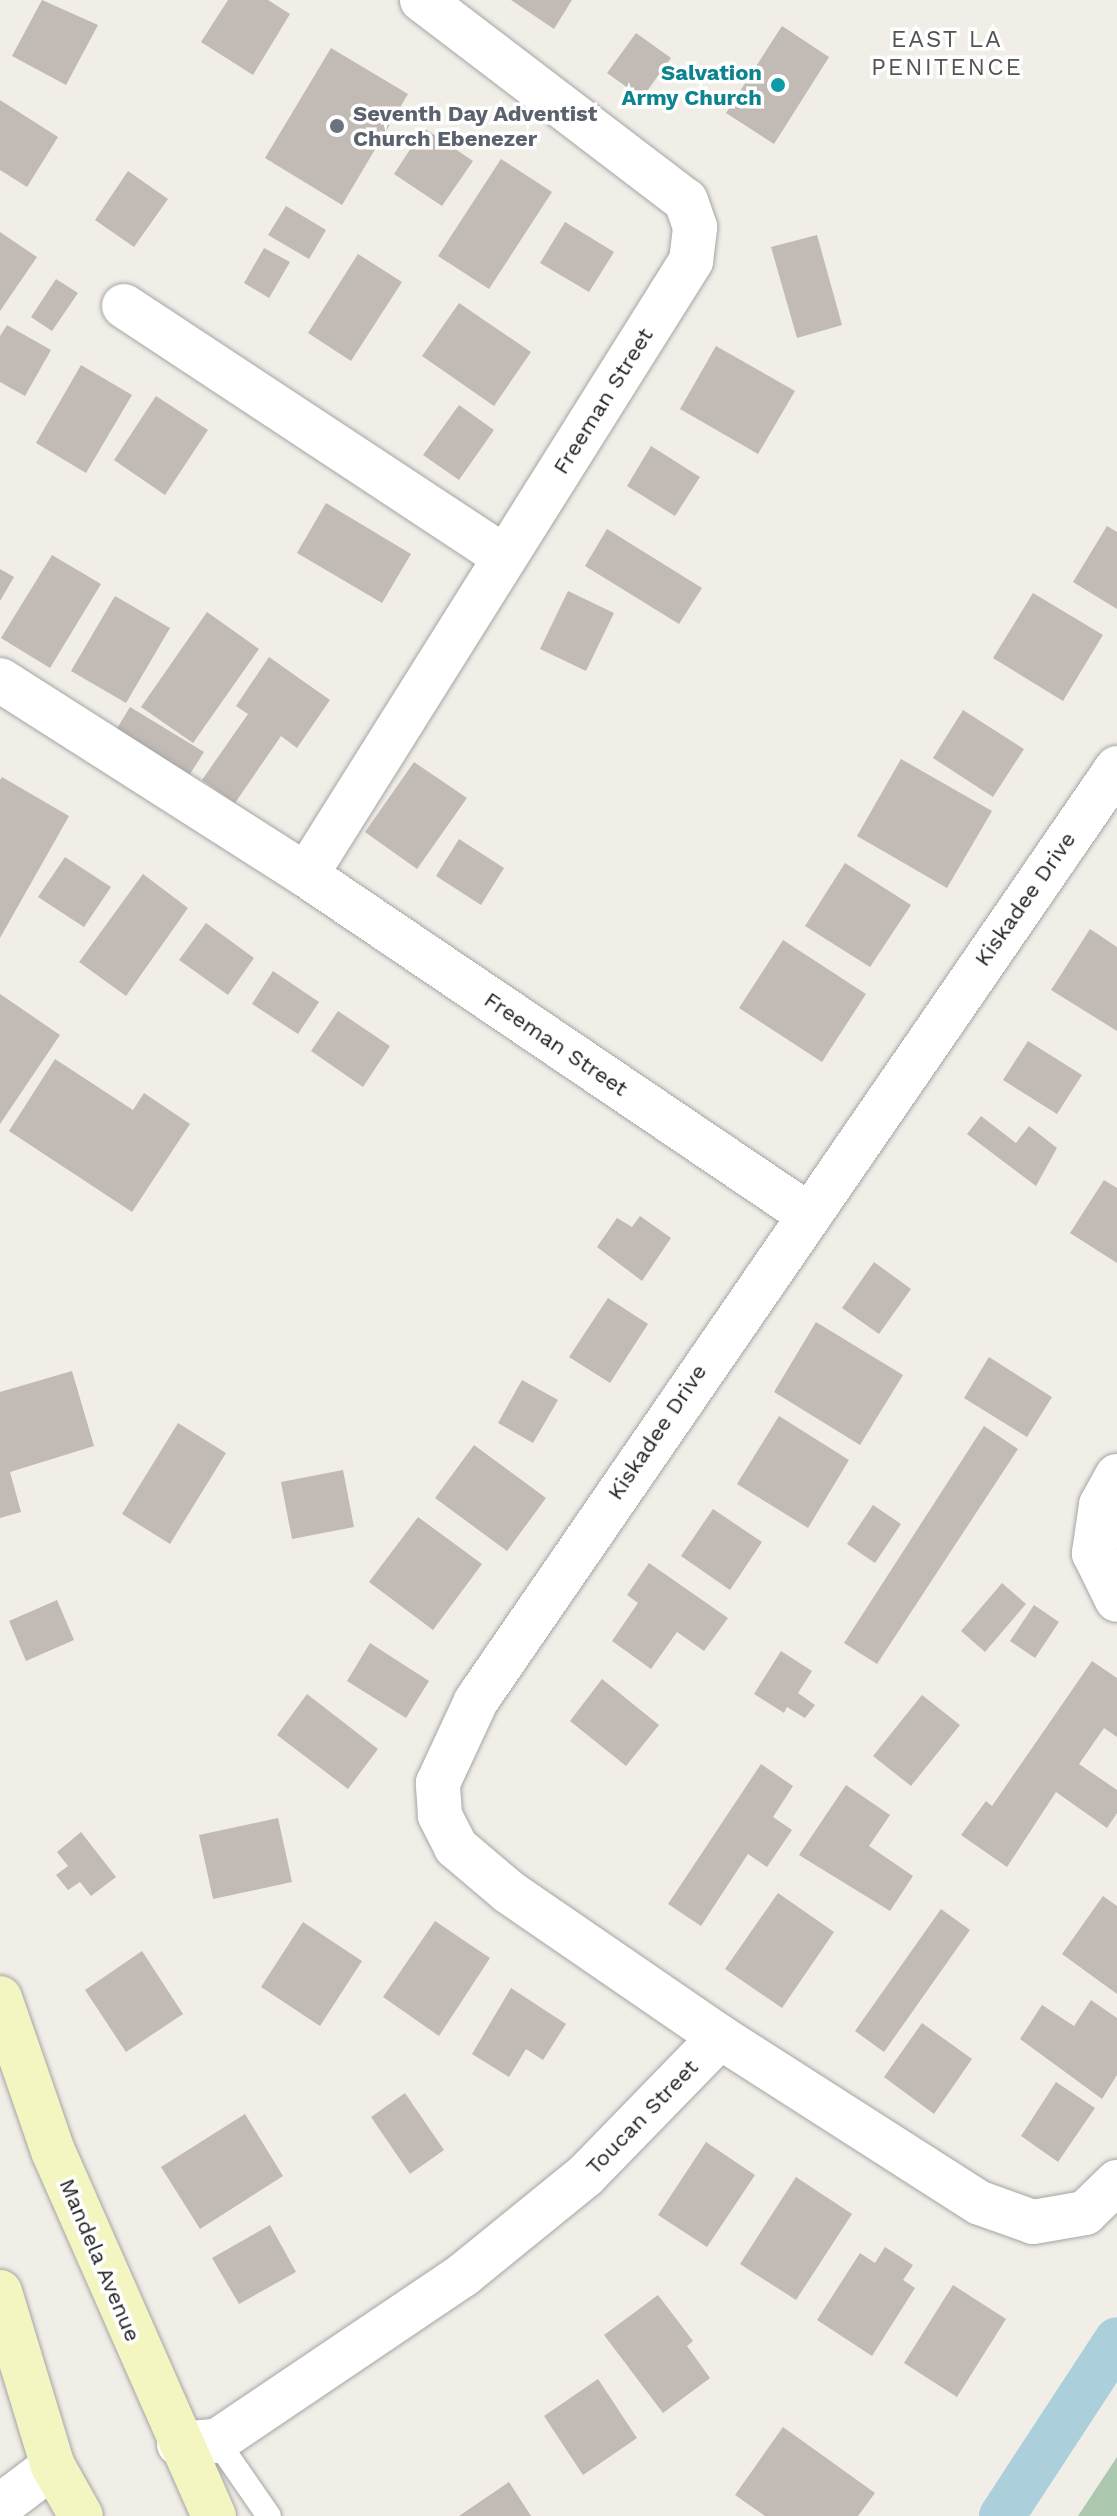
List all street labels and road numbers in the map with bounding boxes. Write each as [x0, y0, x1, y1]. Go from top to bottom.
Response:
street label: Freeman Street [547, 323, 659, 479]
street label: Kiskadee Drive [969, 827, 1081, 971]
street label: Freeman Street [479, 986, 633, 1102]
street label: Kiskadee Drive [602, 1359, 712, 1505]
street label: Toucan Street [580, 2054, 704, 2180]
street label: Mandela Avenue [54, 2174, 146, 2346]

